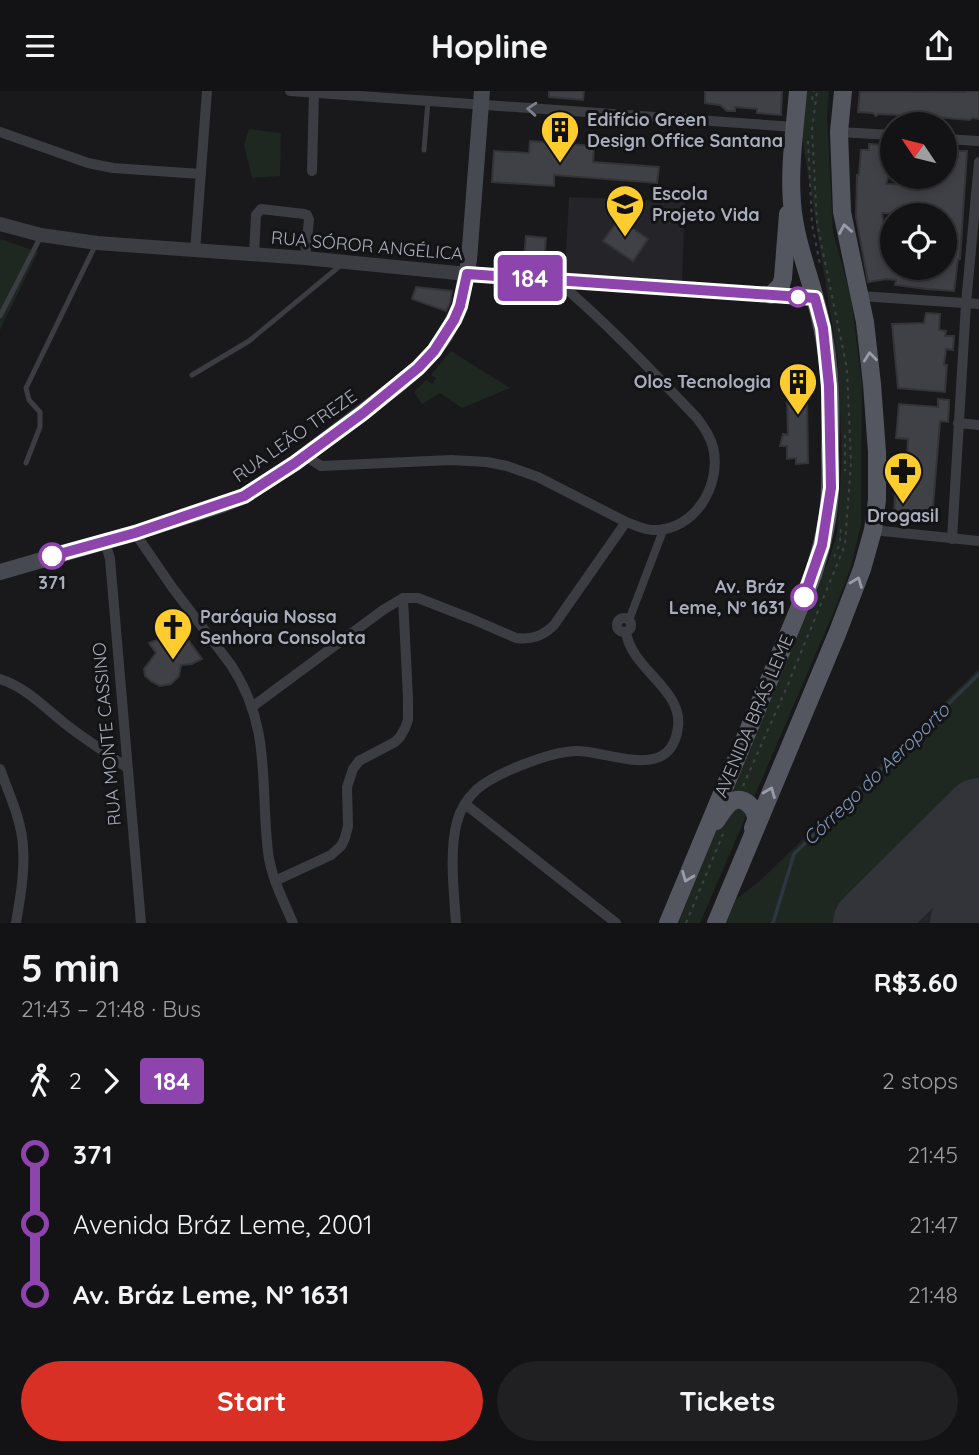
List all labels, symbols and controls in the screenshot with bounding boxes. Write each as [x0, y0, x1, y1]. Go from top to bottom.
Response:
text: Hopline [431, 26, 548, 66]
icon: menu [21, 27, 59, 65]
icon: share [920, 27, 958, 65]
one-way arrow [526, 101, 537, 116]
place label: Edifício Green Design Office Santana [587, 108, 783, 152]
building icon: Edifício Green Design Office Santana [539, 109, 581, 164]
north arrow [880, 112, 957, 189]
map controls [880, 112, 957, 280]
place label: Escola Projeto Vida [652, 182, 760, 226]
school or university icon: Escola Projeto Vida [604, 183, 646, 238]
button: locate [880, 203, 957, 280]
one-way arrow [838, 223, 853, 235]
street label: RUA SÓROR ANGÉLICA [270, 226, 464, 265]
line badge: 184 [490, 255, 570, 301]
text: 184 [512, 263, 548, 293]
unlabelled marker [788, 287, 808, 307]
one-way arrow [862, 352, 877, 363]
building icon: Olos Tecnologia [777, 361, 819, 416]
place label: Olos Tecnologia [634, 370, 771, 393]
street label: RUA LEÃO TREZE [228, 384, 361, 487]
pharmacy icon: Drogasil [882, 450, 924, 505]
place label: Drogasil [867, 504, 939, 527]
marker: 371 [39, 543, 65, 569]
place label: 371 [38, 571, 66, 594]
place label: Av. Bráz Leme, Nº 1631 [669, 575, 785, 619]
one-way arrow [849, 576, 863, 588]
marker: Av. Bráz Leme, Nº 1631 [791, 584, 817, 610]
place label: Paróquia Nossa Senhora Consolata [200, 605, 366, 649]
church icon: Paróquia Nossa Senhora Consolata [152, 606, 194, 661]
street label: AVENIDA BRÁS LEME [709, 631, 798, 801]
street label: RUA MONTE CASSINO [87, 641, 126, 827]
water label: Córrego do Aeroporto [798, 697, 955, 850]
one-way arrow [762, 787, 776, 799]
one-way arrow [681, 869, 695, 882]
text: 5 min [21, 944, 120, 992]
text: R$3.60 [874, 966, 958, 999]
text: 21:43 – 21:48 · Bus [21, 994, 201, 1023]
icon: walk [21, 1062, 59, 1100]
icon: forward [92, 1062, 130, 1100]
text: 2 [69, 1066, 82, 1095]
text: 184 [154, 1066, 190, 1096]
text: 2 stops [882, 1066, 958, 1095]
text: 371 [73, 1138, 112, 1171]
text: 21:45 [908, 1140, 958, 1169]
text: Avenida Bráz Leme, 2001 [73, 1208, 373, 1241]
text: 21:47 [909, 1210, 958, 1239]
text: Av. Bráz Leme, Nº 1631 [73, 1278, 349, 1311]
text: 21:48 [908, 1280, 958, 1309]
button: Start [21, 1361, 483, 1441]
button: Tickets [497, 1361, 958, 1441]

